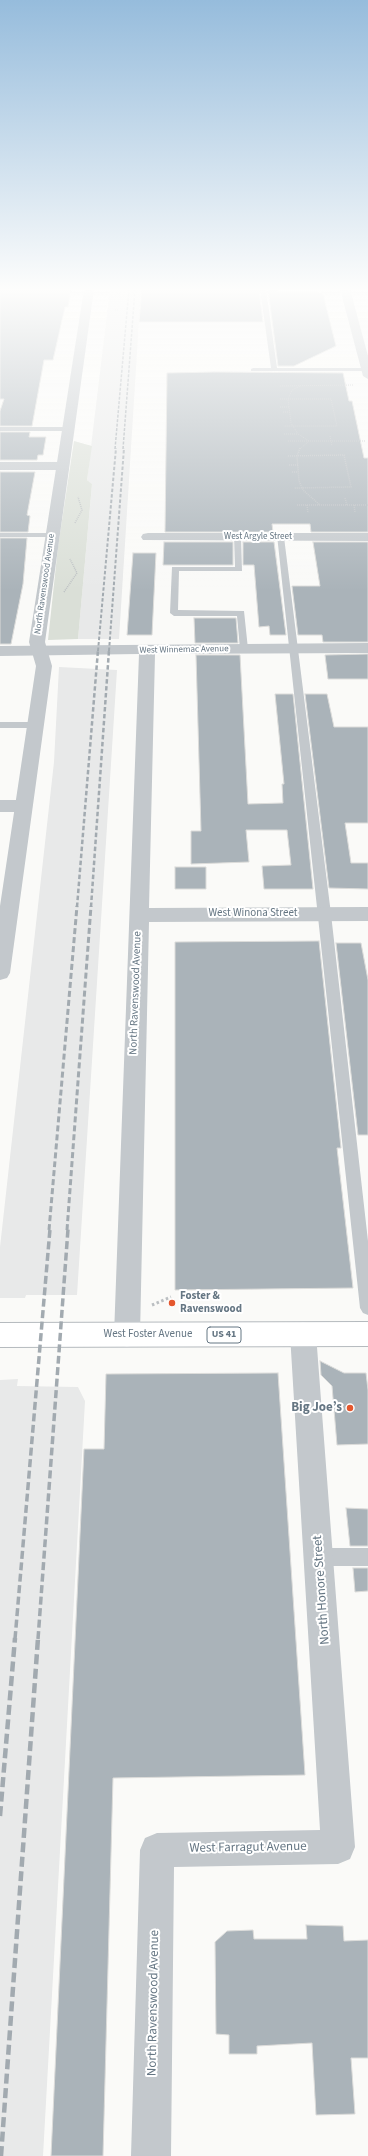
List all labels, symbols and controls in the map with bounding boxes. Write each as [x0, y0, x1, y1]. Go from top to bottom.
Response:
street label: West Argyle Street [224, 532, 292, 542]
street label: North Ravenswood Avenue [33, 533, 57, 635]
street label: West Winnemac Avenue [139, 644, 229, 656]
street label: West Winona Street [208, 907, 298, 921]
street label: North Ravenswood Avenue [127, 931, 145, 1055]
place label: Foster & Ravenswood [180, 1290, 242, 1316]
marker: Foster & Ravenswood [167, 1298, 177, 1308]
road number: US 41 [207, 1327, 241, 1343]
street label: West Foster Avenue [104, 1328, 192, 1342]
place label: Big Joe’s [291, 1400, 342, 1416]
marker: Big Joe’s [345, 1403, 355, 1413]
street label: North Honore Street [310, 1535, 334, 1645]
street label: West Farragut Avenue [189, 1839, 307, 1857]
street label: North Ravenswood Avenue [145, 1930, 163, 2076]

